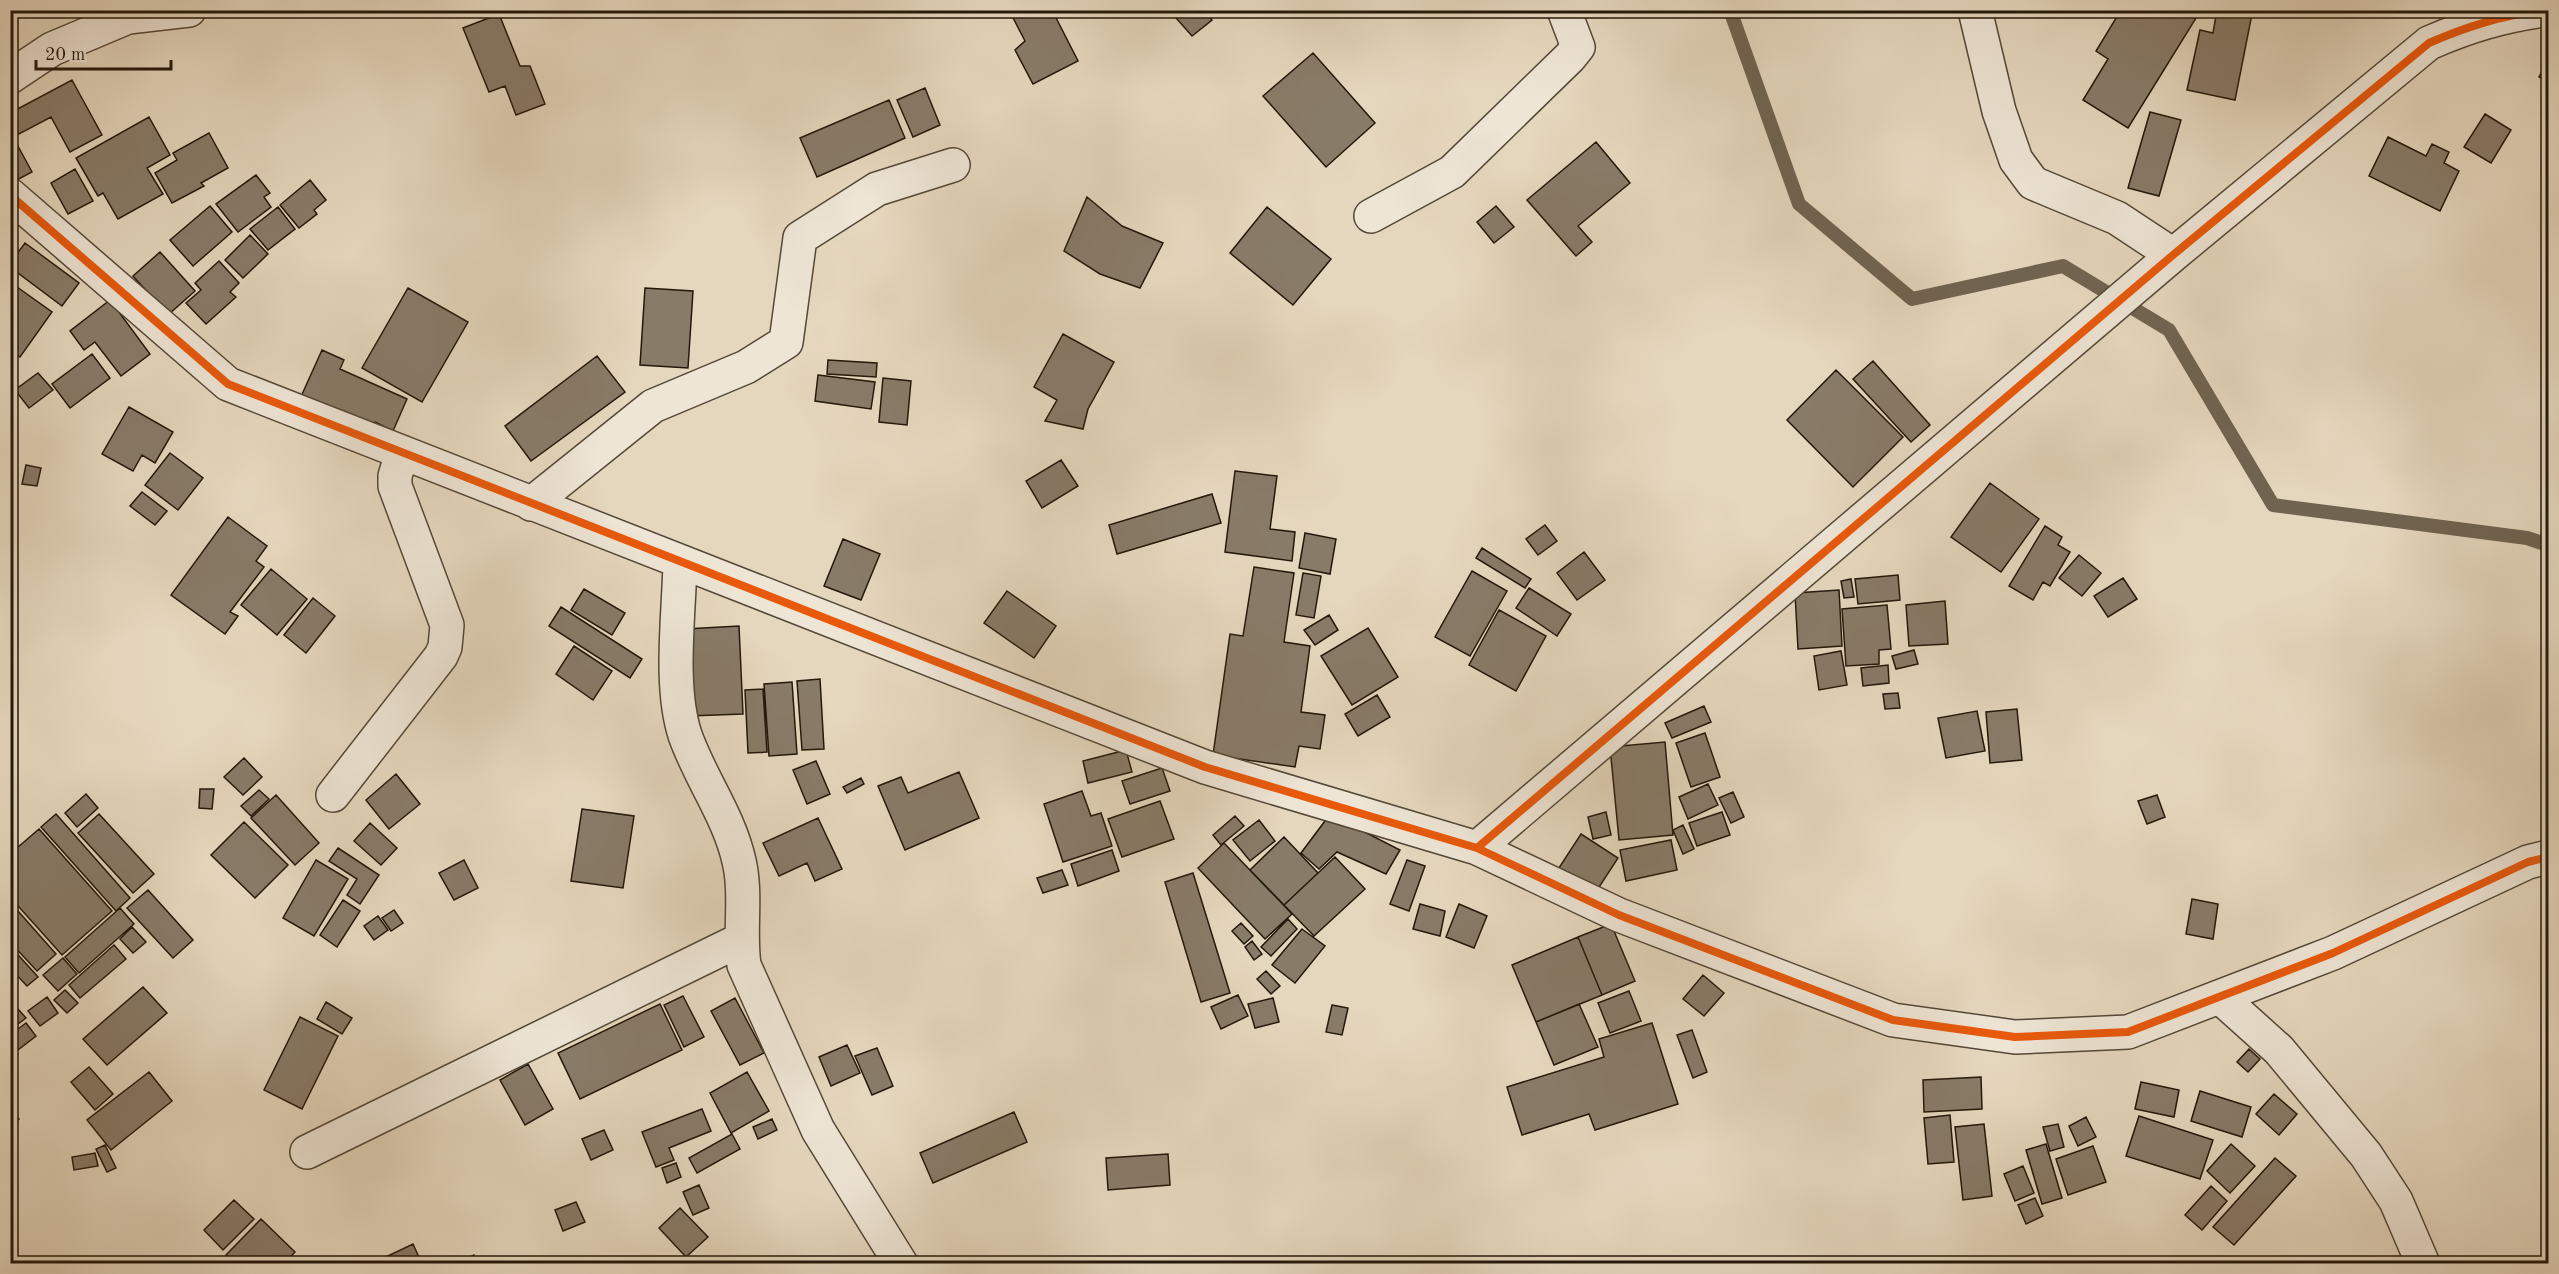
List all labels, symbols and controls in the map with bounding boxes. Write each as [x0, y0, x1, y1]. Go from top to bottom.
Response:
scale bar [36, 33, 171, 71]
text: 20 m [45, 46, 85, 64]

